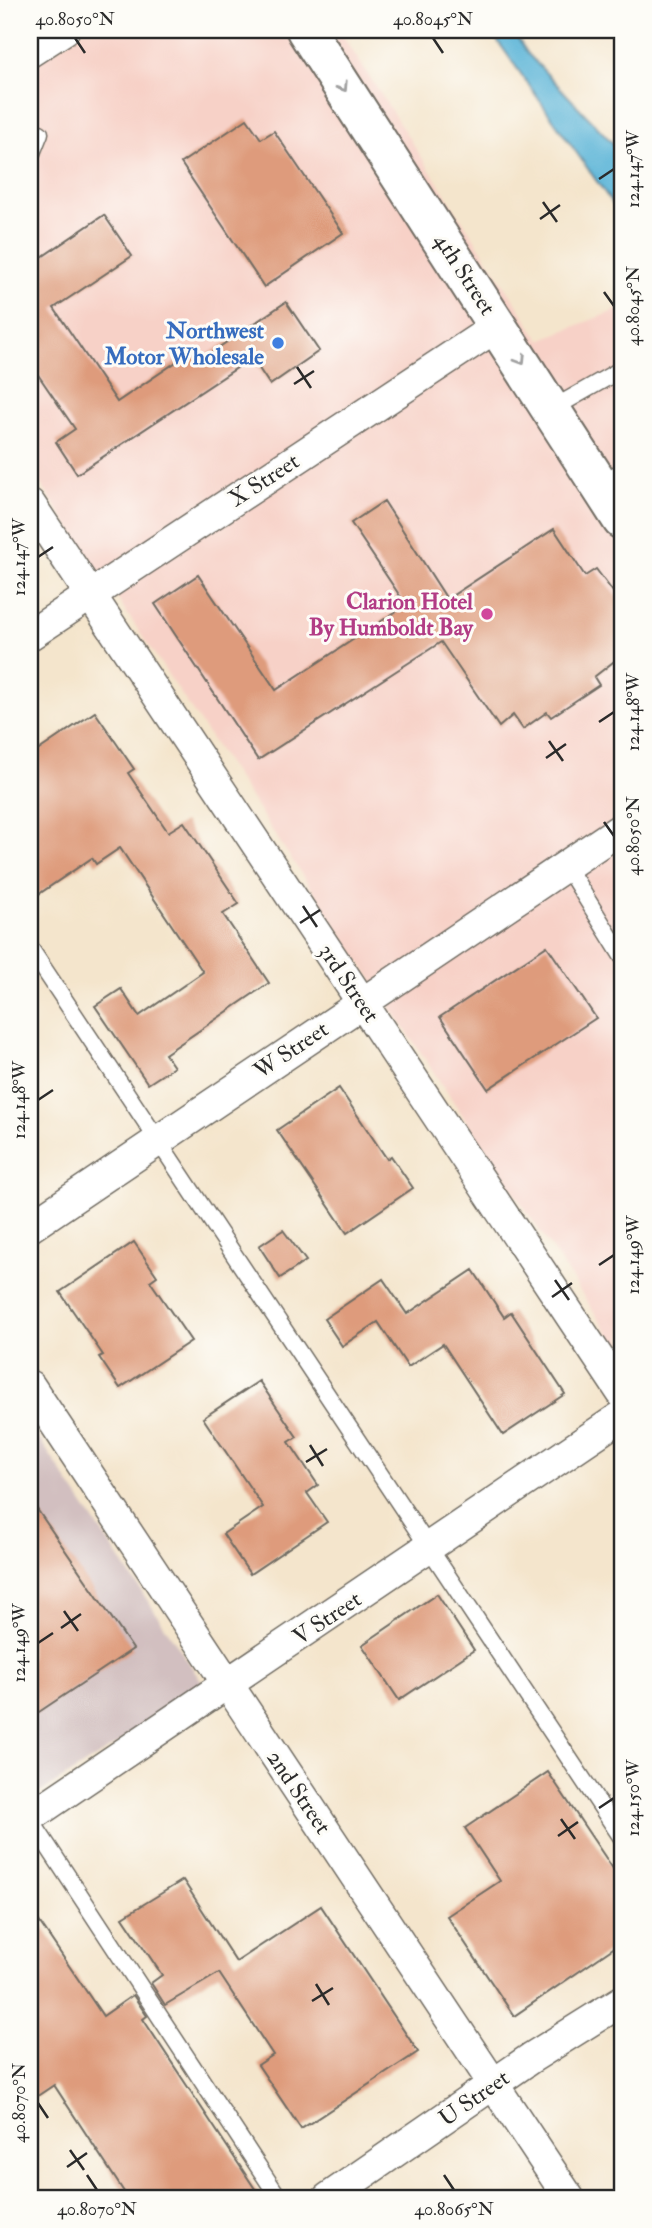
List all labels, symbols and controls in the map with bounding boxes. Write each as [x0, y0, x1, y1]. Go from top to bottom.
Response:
text: 40.8050°N [35, 8, 115, 31]
text: 40.8045°N [393, 8, 473, 31]
one-way arrow [335, 79, 347, 92]
text: 124.147°W [622, 129, 645, 208]
street label: 4th Street [428, 227, 502, 321]
text: 40.8045°N [622, 266, 645, 346]
place label: Northwest Motor Wholesale [103, 316, 265, 371]
marker: Northwest Motor Wholesale [270, 335, 286, 351]
one-way arrow [512, 352, 525, 365]
street label: X Street [223, 447, 305, 513]
text: 124.147°W [8, 517, 31, 596]
place label: Clarion Hotel By Humboldt Bay [309, 587, 474, 643]
marker: Clarion Hotel By Humboldt Bay [479, 606, 495, 622]
text: 124.148°W [622, 672, 645, 751]
text: 40.8050°N [622, 796, 645, 876]
street label: 3rd Street [312, 938, 386, 1028]
street label: W Street [247, 1015, 334, 1086]
text: 124.148°W [8, 1060, 31, 1139]
text: 124.149°W [622, 1215, 645, 1295]
street label: V Street [287, 1585, 367, 1651]
text: 124.149°W [8, 1603, 31, 1683]
street label: 2nd Street [260, 1744, 338, 1840]
text: 124.150°W [622, 1759, 645, 1837]
text: 40.8070°N [8, 2063, 31, 2143]
street label: U Street [433, 2063, 515, 2133]
text: 40.8070°N [57, 2198, 137, 2221]
text: 40.8065°N [414, 2198, 494, 2221]

